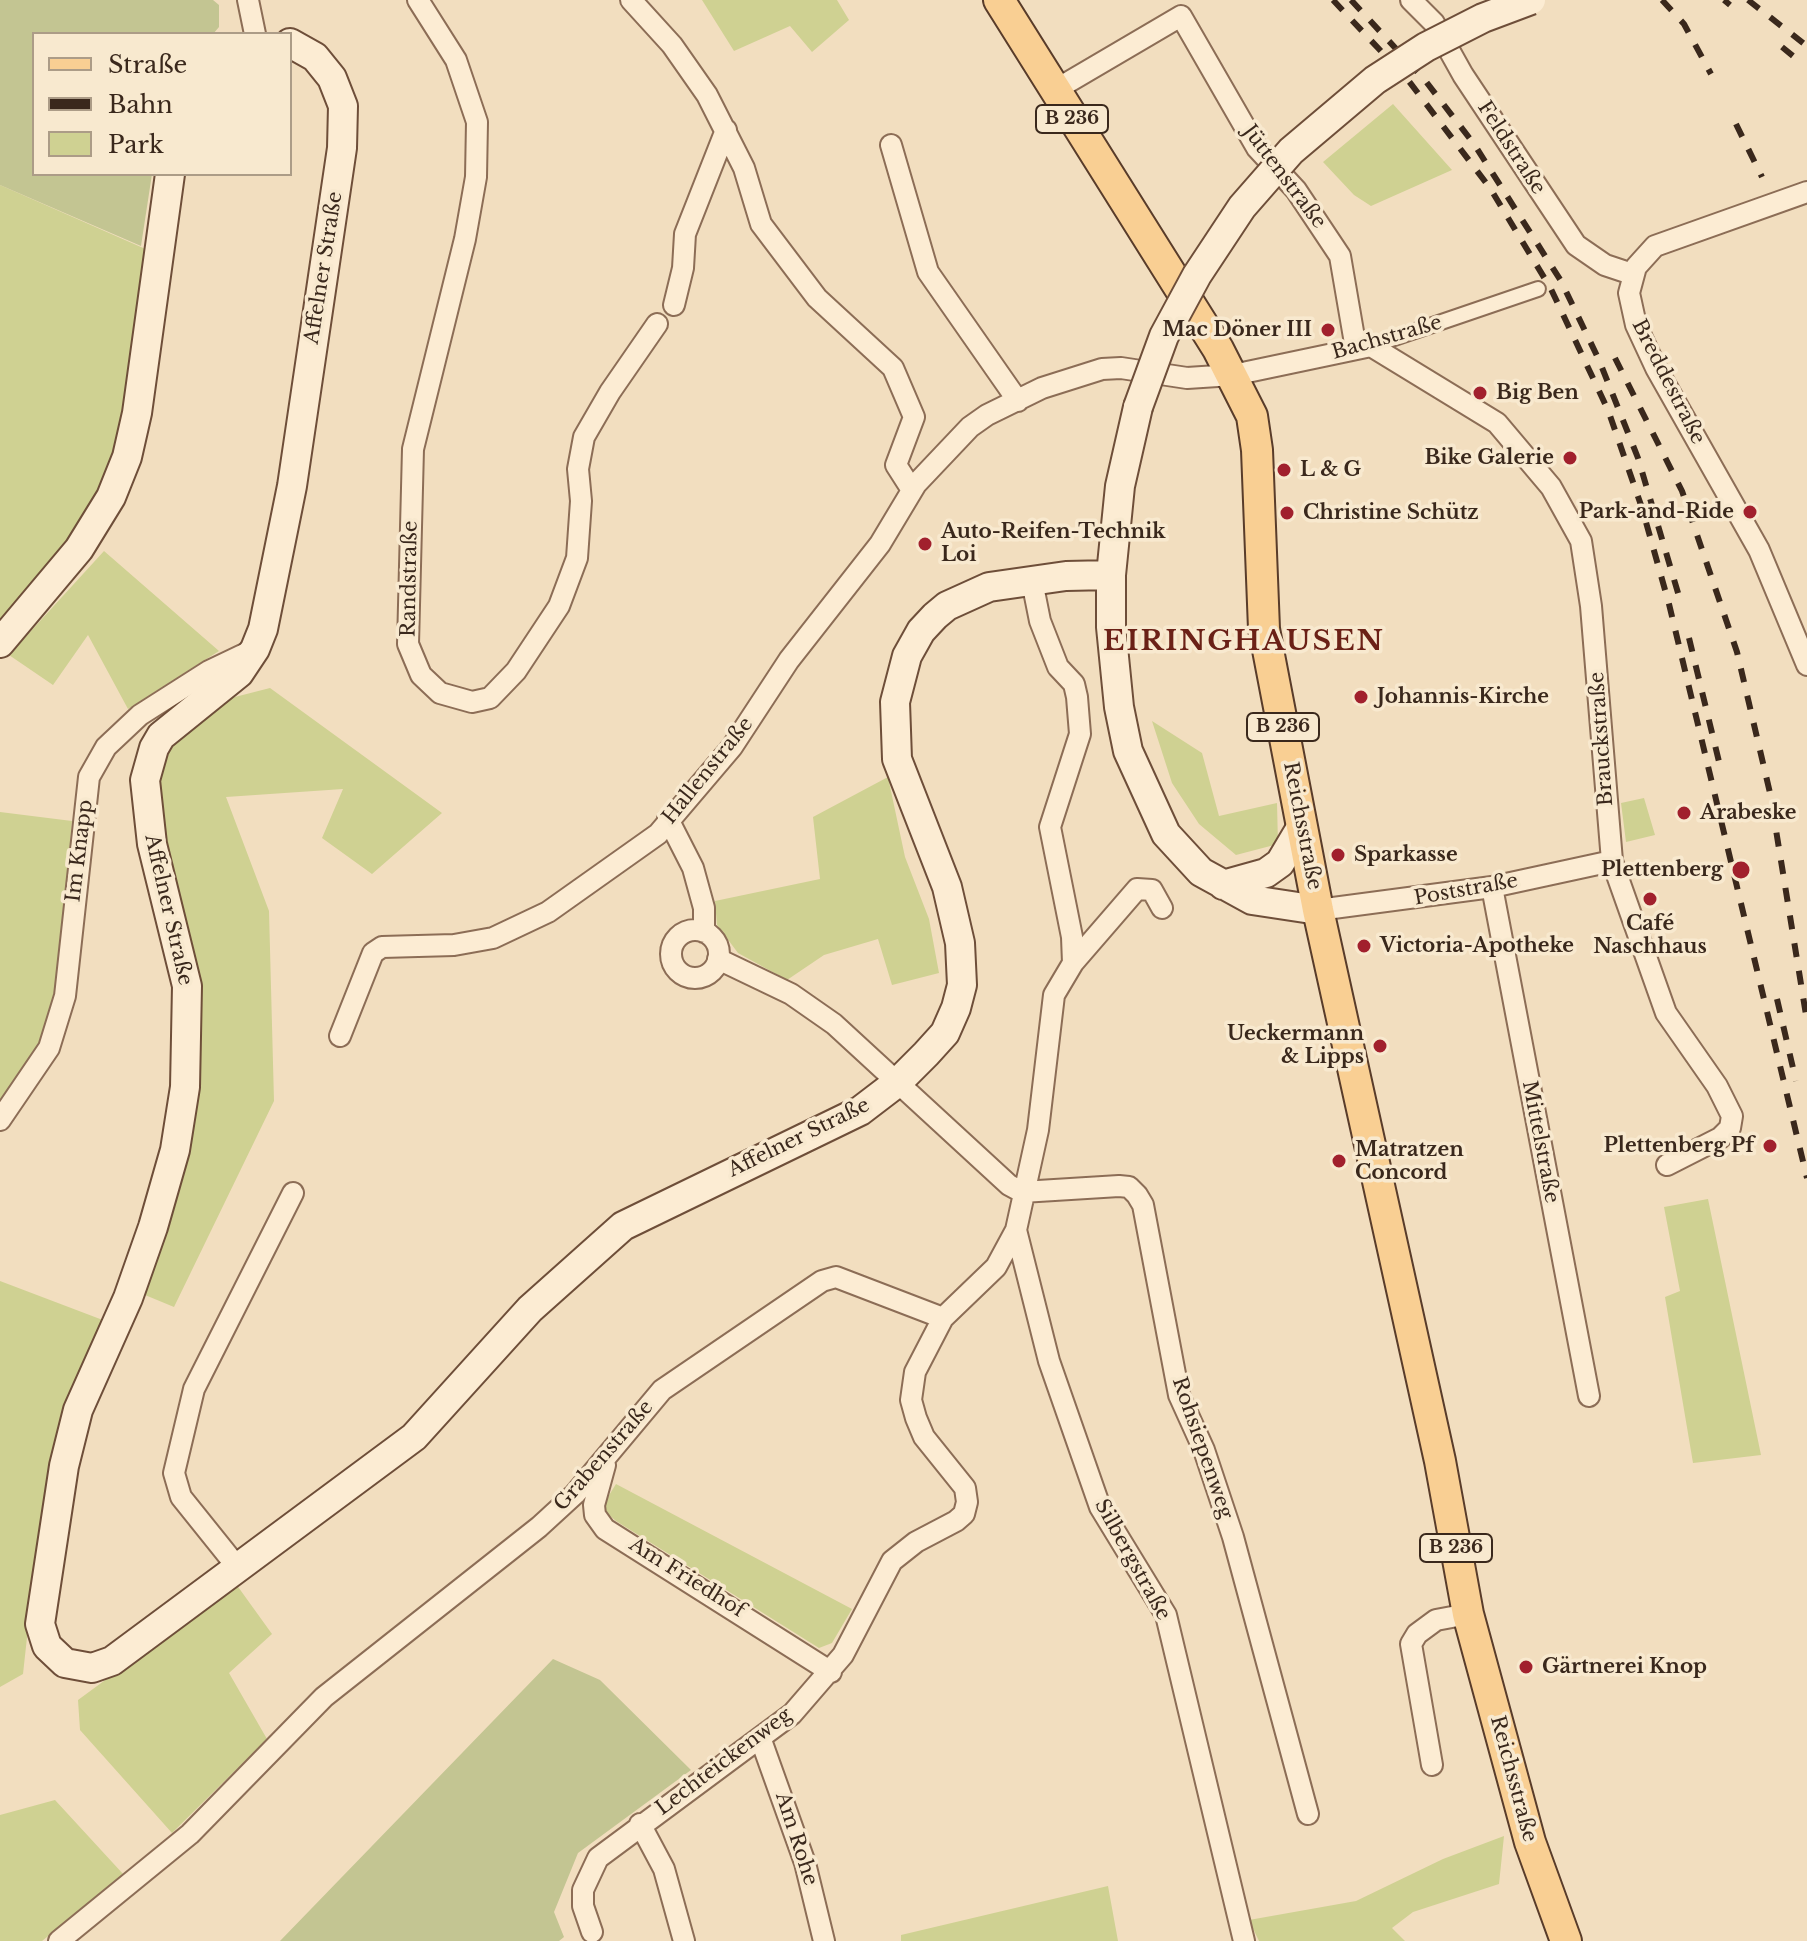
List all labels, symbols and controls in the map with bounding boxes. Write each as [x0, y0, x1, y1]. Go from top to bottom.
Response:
legend [32, 32, 292, 176]
text: Straße [108, 50, 187, 79]
text: Bahn [108, 90, 173, 119]
street label: Feldstraße [1472, 97, 1550, 199]
road number: B 236 [1036, 105, 1108, 133]
street label: Jüttenstraße [1237, 120, 1331, 234]
text: Park [108, 130, 164, 159]
street label: Affelner Straße [300, 190, 348, 346]
street label: Bachstraße [1329, 311, 1445, 365]
street label: Breddestraße [1626, 316, 1710, 448]
place label: Mac Döner III [1162, 318, 1312, 342]
marker: Mac Döner III [1319, 321, 1337, 339]
place label: Big Ben [1496, 381, 1579, 405]
marker: Big Ben [1471, 384, 1489, 402]
place label: Bike Galerie [1424, 446, 1554, 470]
marker: Bike Galerie [1561, 449, 1579, 467]
place label: L & G [1300, 458, 1361, 482]
marker: L & G [1275, 461, 1293, 479]
place label: Park-and-Ride [1579, 500, 1734, 524]
place label: Christine Schütz [1303, 501, 1479, 525]
marker: Park-and-Ride [1741, 503, 1759, 521]
marker: Christine Schütz [1278, 504, 1296, 522]
place label: Auto-Reifen-Technik Loi [941, 520, 1166, 567]
street label: Randstraße [397, 521, 423, 637]
marker: Auto-Reifen-Technik Loi [916, 535, 934, 553]
district label: EIRINGHAUSEN [1103, 625, 1385, 659]
street label: Brauckstraße [1585, 671, 1619, 807]
place label: Johannis-Kirche [1377, 685, 1549, 709]
marker: Johannis-Kirche [1352, 688, 1370, 706]
street label: Hallenstraße [658, 713, 758, 829]
road number: B 236 [1247, 713, 1319, 741]
street label: Reichsstraße [1278, 760, 1326, 892]
street label: Im Knapp [62, 798, 98, 904]
place label: Arabeske [1700, 801, 1797, 825]
marker: Arabeske [1675, 804, 1693, 822]
street label: Affelner Straße [139, 832, 197, 988]
place label: Sparkasse [1354, 843, 1458, 867]
marker: Sparkasse [1329, 846, 1347, 864]
place label: Plettenberg [1601, 858, 1723, 882]
marker: Plettenberg [1730, 859, 1752, 881]
street label: Poststraße [1412, 869, 1520, 911]
marker: Café Naschhaus [1641, 890, 1659, 908]
place label: Café Naschhaus [1593, 912, 1707, 959]
place label: Victoria-Apotheke [1380, 934, 1574, 958]
marker: Victoria-Apotheke [1355, 937, 1373, 955]
place label: Ueckermann & Lipps [1227, 1022, 1364, 1069]
marker: Ueckermann & Lipps [1371, 1037, 1389, 1055]
street label: Mittelstraße [1516, 1079, 1564, 1205]
street label: Affelner Straße [724, 1093, 874, 1183]
place label: Plettenberg Pf [1603, 1134, 1754, 1158]
marker: Plettenberg Pf [1761, 1137, 1779, 1155]
place label: Matratzen Concord [1355, 1138, 1464, 1185]
marker: Matratzen Concord [1330, 1152, 1348, 1170]
street label: Rohsiepenweg [1167, 1374, 1237, 1522]
street label: Grabenstraße [549, 1396, 659, 1516]
street label: Silbergstraße [1089, 1495, 1175, 1625]
street label: Am Friedhof [625, 1533, 749, 1623]
road number: B 236 [1420, 1534, 1492, 1562]
place label: Gärtnerei Knop [1542, 1655, 1707, 1679]
marker: Gärtnerei Knop [1517, 1658, 1535, 1676]
street label: Lechteickenweg [651, 1703, 797, 1821]
street label: Reichsstraße [1485, 1713, 1541, 1845]
street label: Am Rohe [770, 1789, 822, 1889]

